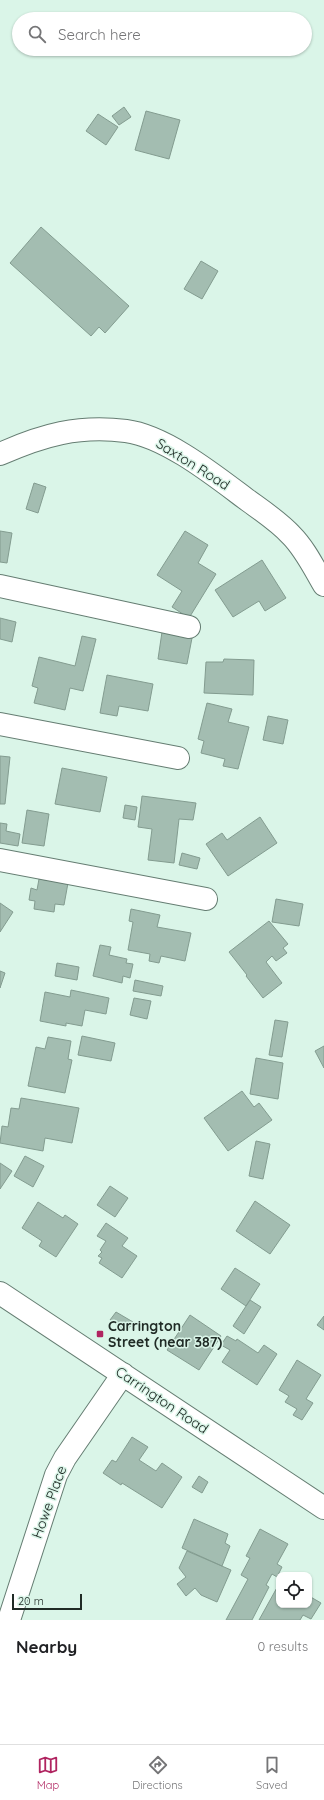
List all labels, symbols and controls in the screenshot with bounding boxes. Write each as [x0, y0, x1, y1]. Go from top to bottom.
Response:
search box [12, 12, 312, 56]
icon: search [26, 23, 48, 45]
text: Search here [58, 25, 141, 44]
street label: Saxton Road [153, 434, 233, 494]
place label: Carrington Street (near 387) [108, 1317, 222, 1351]
marker: Carrington Street (near 387) [95, 1329, 105, 1339]
street label: Carrington Road [112, 1362, 212, 1438]
street label: Howe Place [28, 1463, 70, 1541]
map controls [276, 1572, 312, 1608]
button: locate [276, 1572, 312, 1608]
scale bar [12, 1592, 82, 1611]
text: 20 m [18, 1594, 44, 1608]
text: Nearby [16, 1636, 77, 1657]
text: 0 results [257, 1638, 308, 1654]
tab: Map [37, 1754, 59, 1792]
tab: Directions [132, 1754, 183, 1792]
tab: Saved [256, 1754, 287, 1792]

